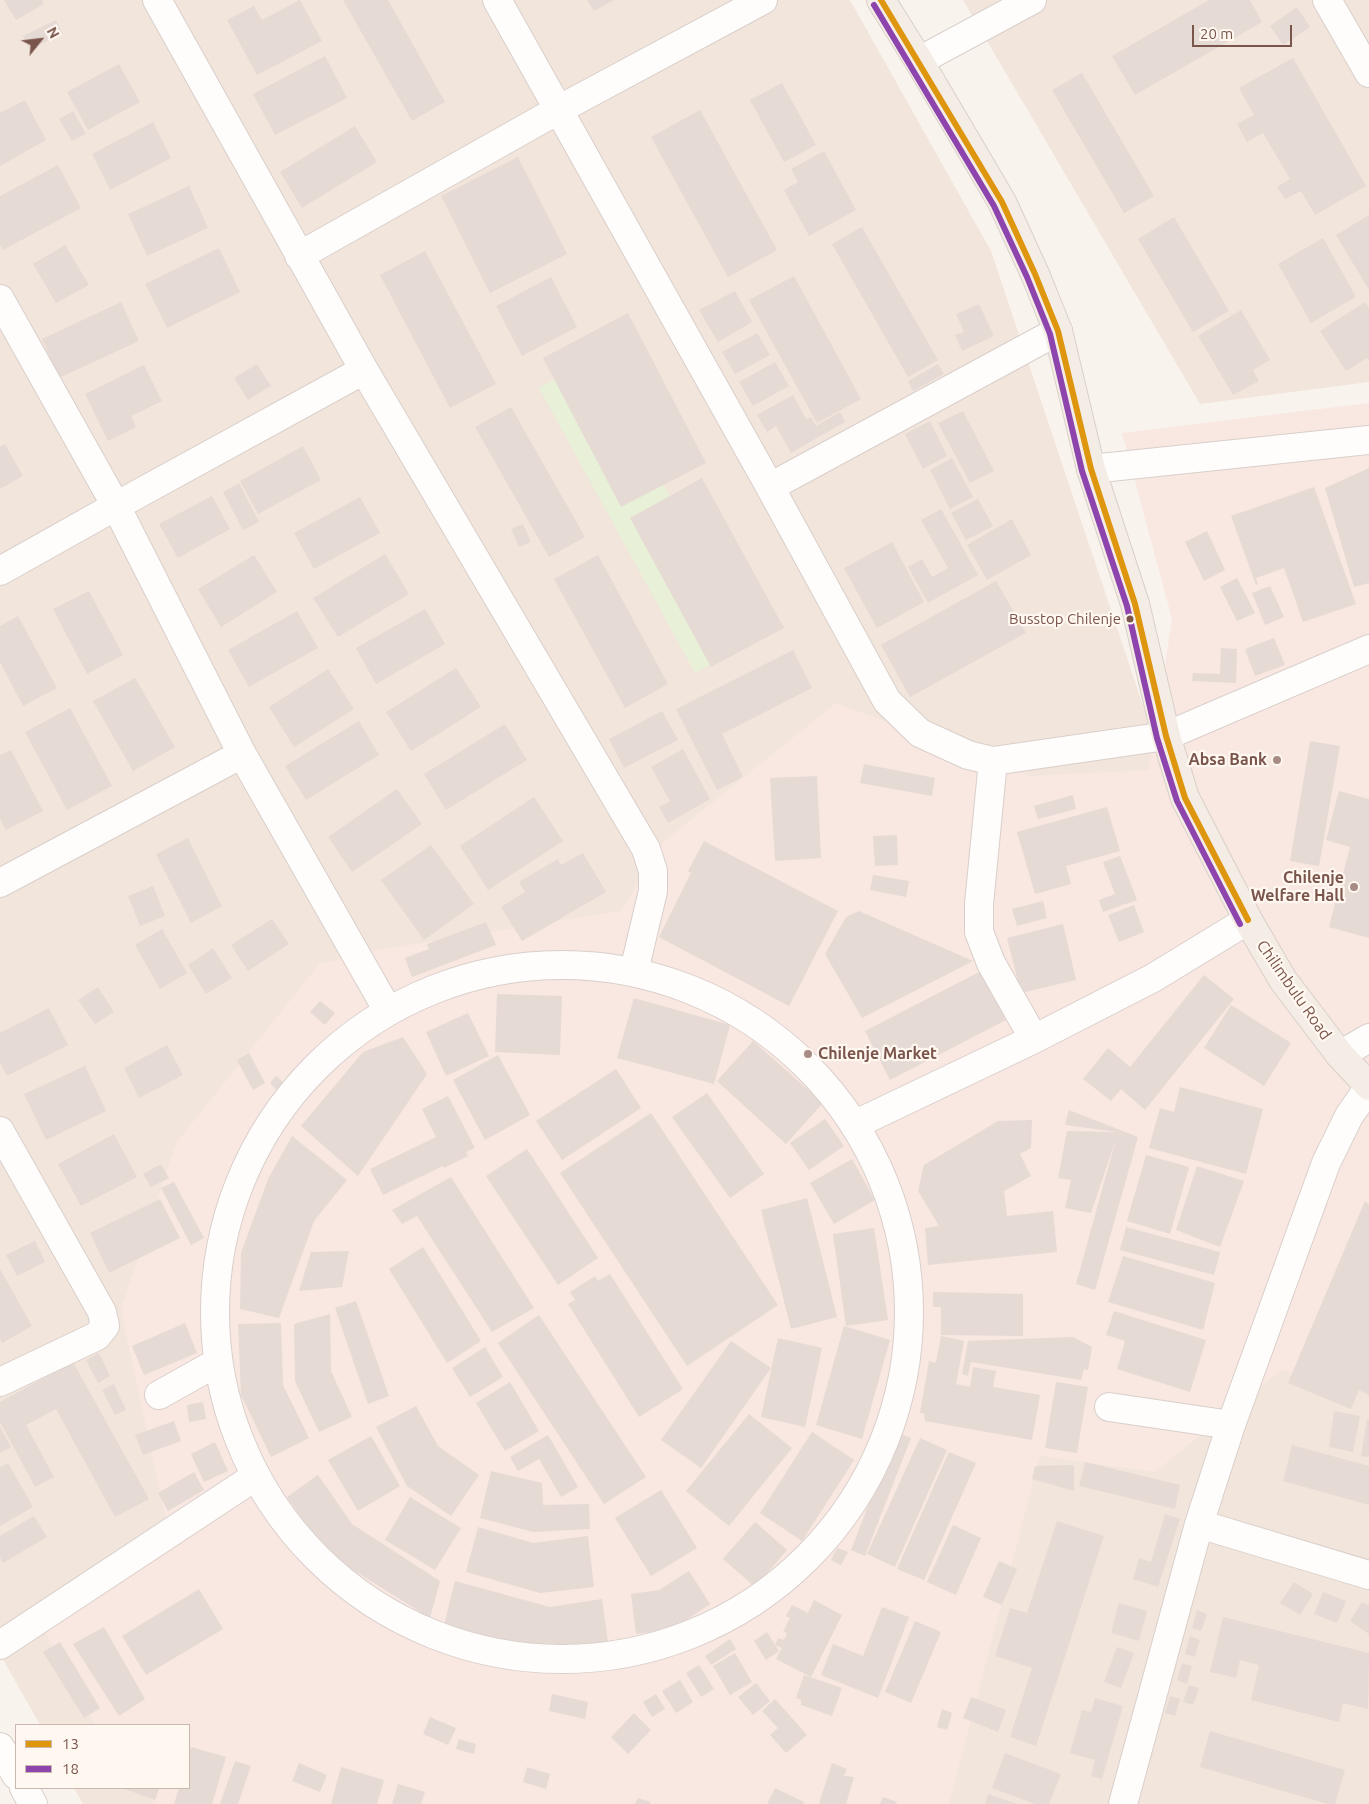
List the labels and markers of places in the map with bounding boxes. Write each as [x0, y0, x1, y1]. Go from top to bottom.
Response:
place label: Busstop Chilenje [1009, 610, 1121, 628]
marker: Busstop Chilenje [1125, 614, 1135, 624]
place label: Absa Bank [1189, 750, 1267, 770]
marker: Absa Bank [1271, 754, 1283, 766]
place label: Chilenje Welfare Hall [1251, 868, 1344, 906]
marker: Chilenje Welfare Hall [1348, 881, 1360, 893]
place label: Chilenje Market [818, 1044, 937, 1064]
marker: Chilenje Market [802, 1048, 814, 1060]

